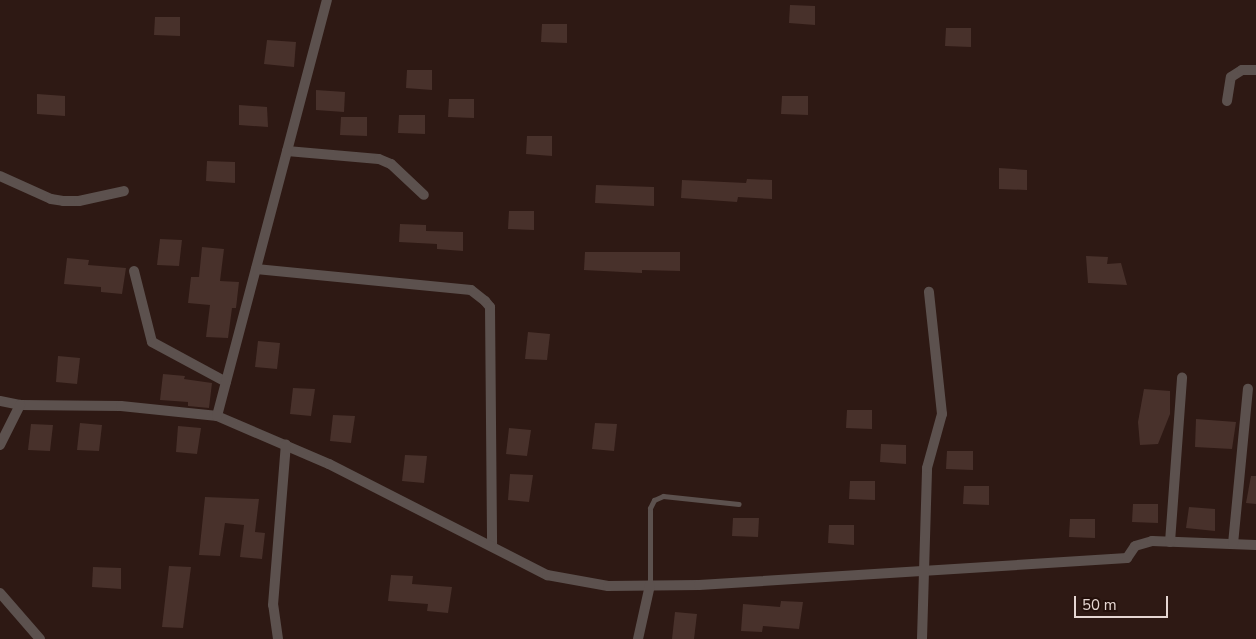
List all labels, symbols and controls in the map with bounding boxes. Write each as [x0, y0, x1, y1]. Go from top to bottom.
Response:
scale bar [1076, 586, 1170, 618]
text: 50 m [1082, 595, 1117, 615]

